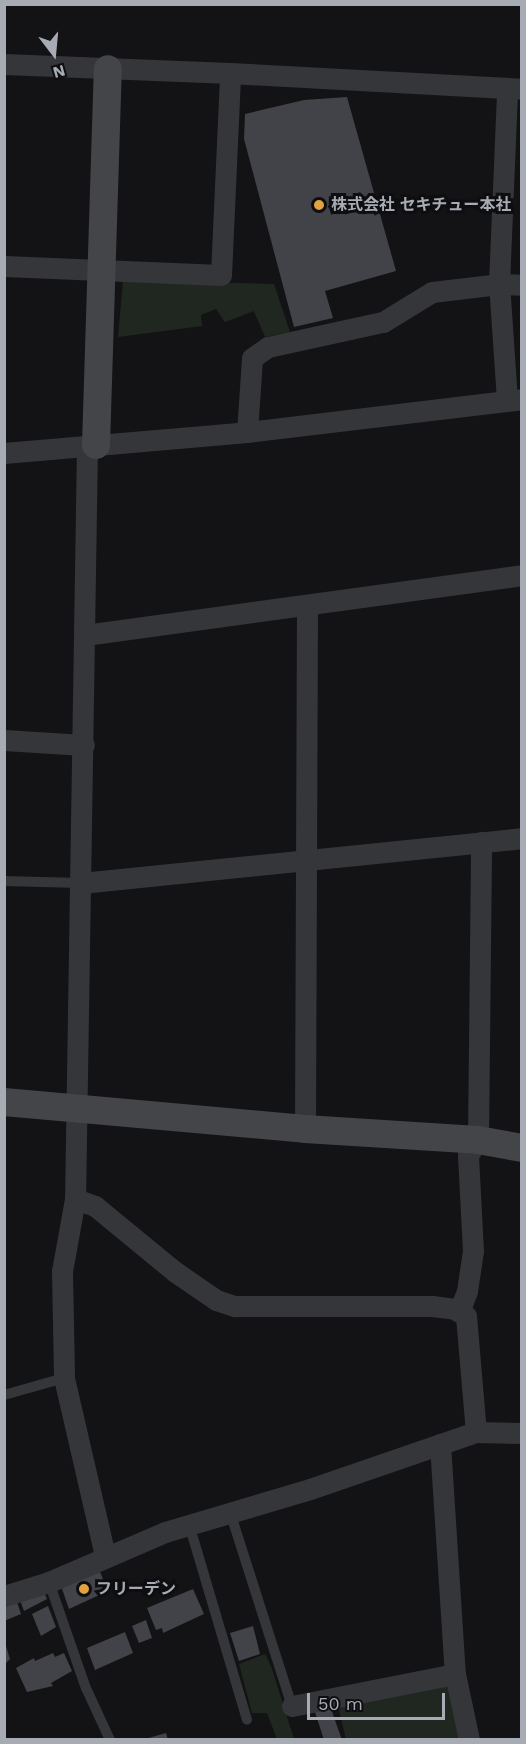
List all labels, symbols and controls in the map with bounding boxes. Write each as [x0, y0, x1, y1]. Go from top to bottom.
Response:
north arrow [24, 24, 84, 84]
text: N [51, 61, 67, 83]
place label: 株式会社 セキチュー本社 [331, 195, 512, 215]
marker: 株式会社 セキチュー本社 [312, 198, 326, 212]
place label: フリーデン [96, 1579, 176, 1599]
marker: フリーデン [77, 1582, 91, 1596]
scale bar [310, 1681, 448, 1719]
text: 50 m [318, 1693, 363, 1714]

